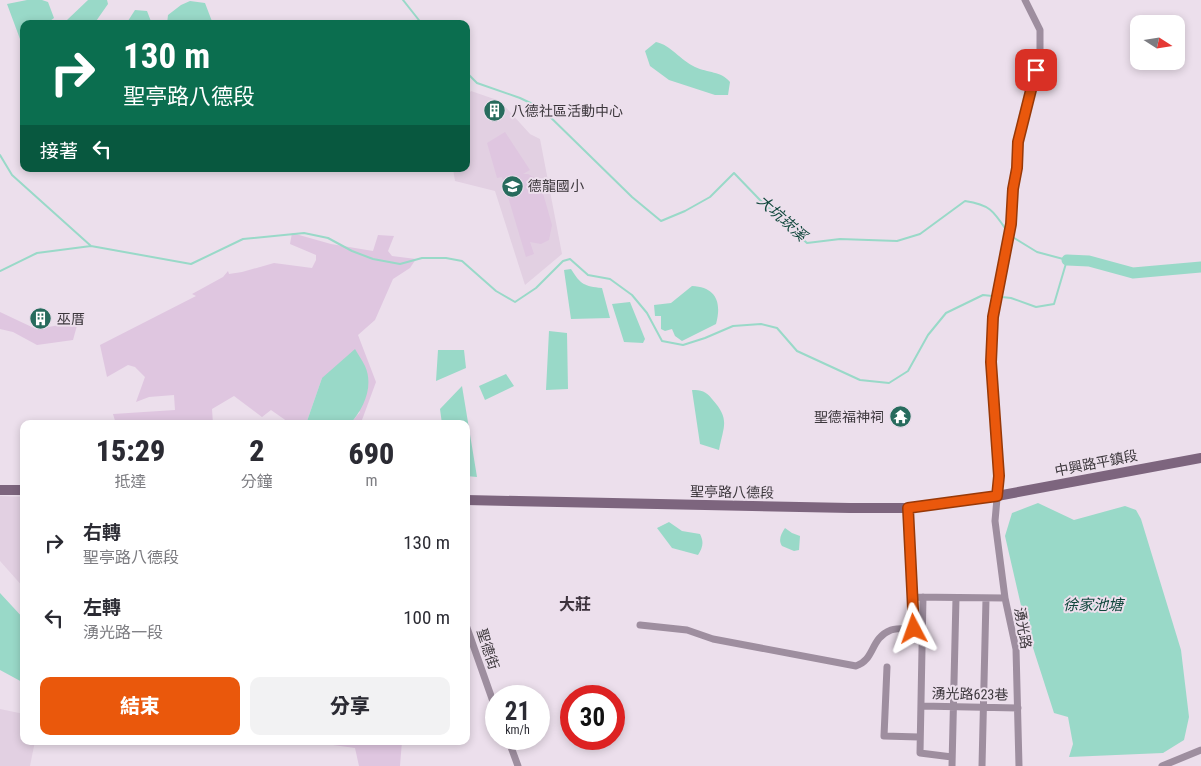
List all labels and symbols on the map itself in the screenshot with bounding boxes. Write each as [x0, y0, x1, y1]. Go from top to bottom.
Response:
north arrow [1130, 15, 1185, 70]
pin [1015, 49, 1057, 91]
building icon: 八德社區活動中心 [483, 99, 507, 123]
place label: 八德社區活動中心 [511, 103, 623, 119]
school or university icon: 德龍國小 [500, 174, 524, 198]
place label: 德龍國小 [528, 178, 584, 194]
water label: 大坑崁溪 [754, 191, 812, 246]
building icon: 巫厝 [29, 307, 53, 331]
place label: 巫厝 [57, 311, 85, 327]
temple icon: 聖德福神祠 [888, 405, 912, 429]
place label: 聖德福神祠 [814, 409, 884, 425]
street label: 中興路平鎮段 [1053, 447, 1139, 479]
street label: 聖亭路八德段 [690, 483, 774, 501]
district label: 大莊 [559, 595, 591, 614]
water label: 徐家池塘 [1063, 596, 1126, 614]
position arrow [887, 602, 939, 654]
street label: 湧光路 [1011, 606, 1035, 650]
street label: 聖德街 [474, 627, 502, 671]
speed limit sign: 30 [560, 685, 625, 750]
street label: 湧光路623巷 [931, 685, 1009, 703]

